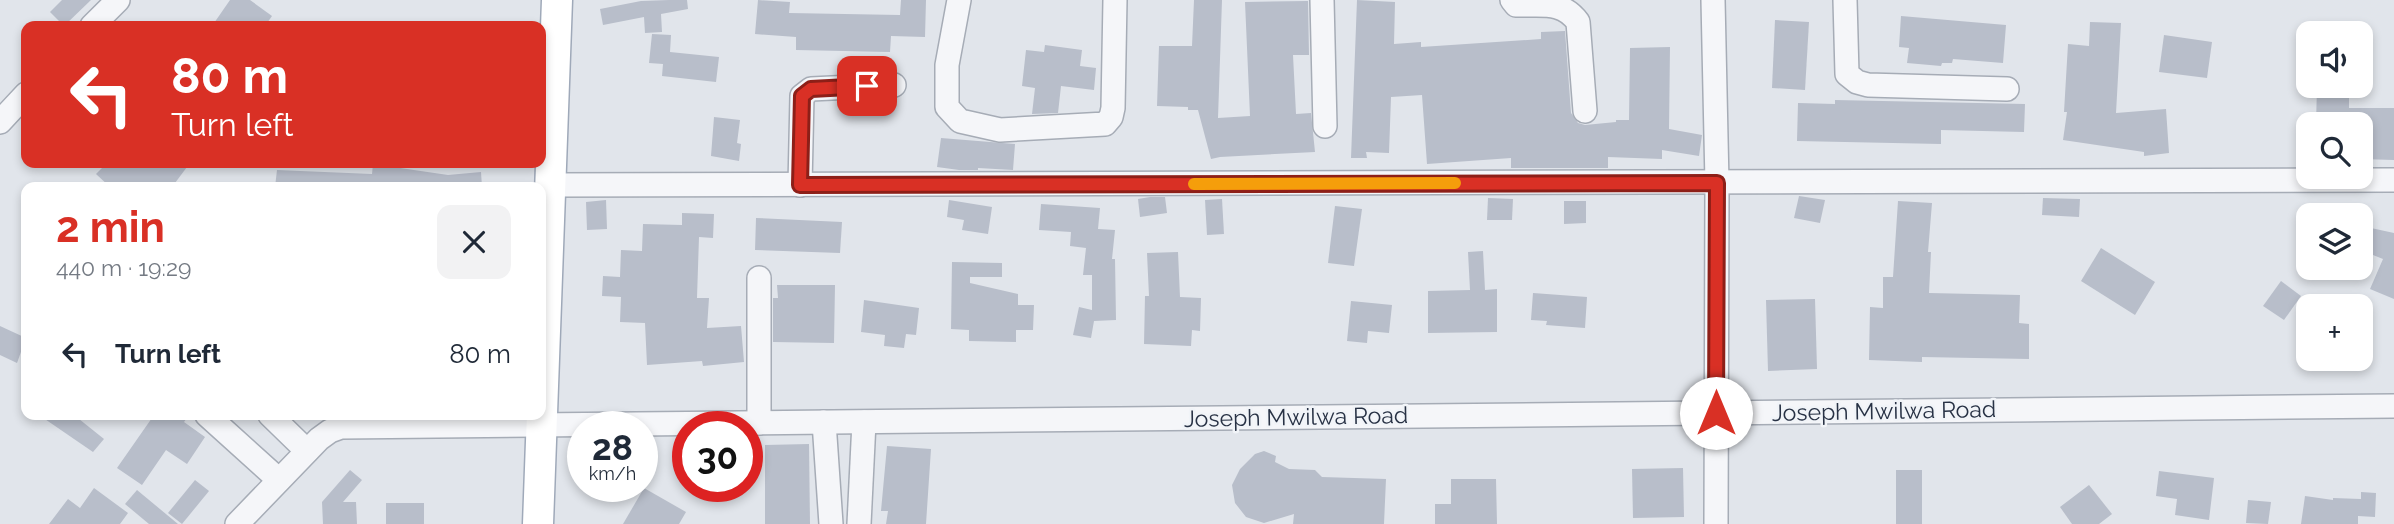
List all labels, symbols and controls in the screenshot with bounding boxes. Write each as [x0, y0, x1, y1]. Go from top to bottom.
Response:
map controls [2296, 21, 2373, 371]
button: sound [2296, 21, 2373, 98]
text: 80 m [171, 47, 288, 104]
icon: left [56, 49, 147, 140]
pin [837, 56, 897, 116]
icon: arrive [848, 67, 886, 105]
text: Turn left [171, 106, 293, 143]
button: search [2296, 112, 2373, 189]
text: 2 min [56, 203, 165, 252]
button: layers [2296, 203, 2373, 280]
button: close [437, 205, 511, 279]
text: 440 m · 19:29 [56, 254, 191, 281]
button: + [2296, 294, 2373, 371]
icon: left [56, 335, 94, 373]
text: Turn left [115, 339, 221, 369]
text: 80 m [449, 339, 511, 369]
position arrow [1679, 376, 1753, 450]
street label: Joseph Mwilwa Road [1772, 395, 1996, 426]
street label: Joseph Mwilwa Road [1184, 401, 1408, 432]
speed limit sign: 30 [672, 411, 763, 502]
text: 28 [592, 427, 633, 468]
text: km/h [589, 463, 636, 484]

